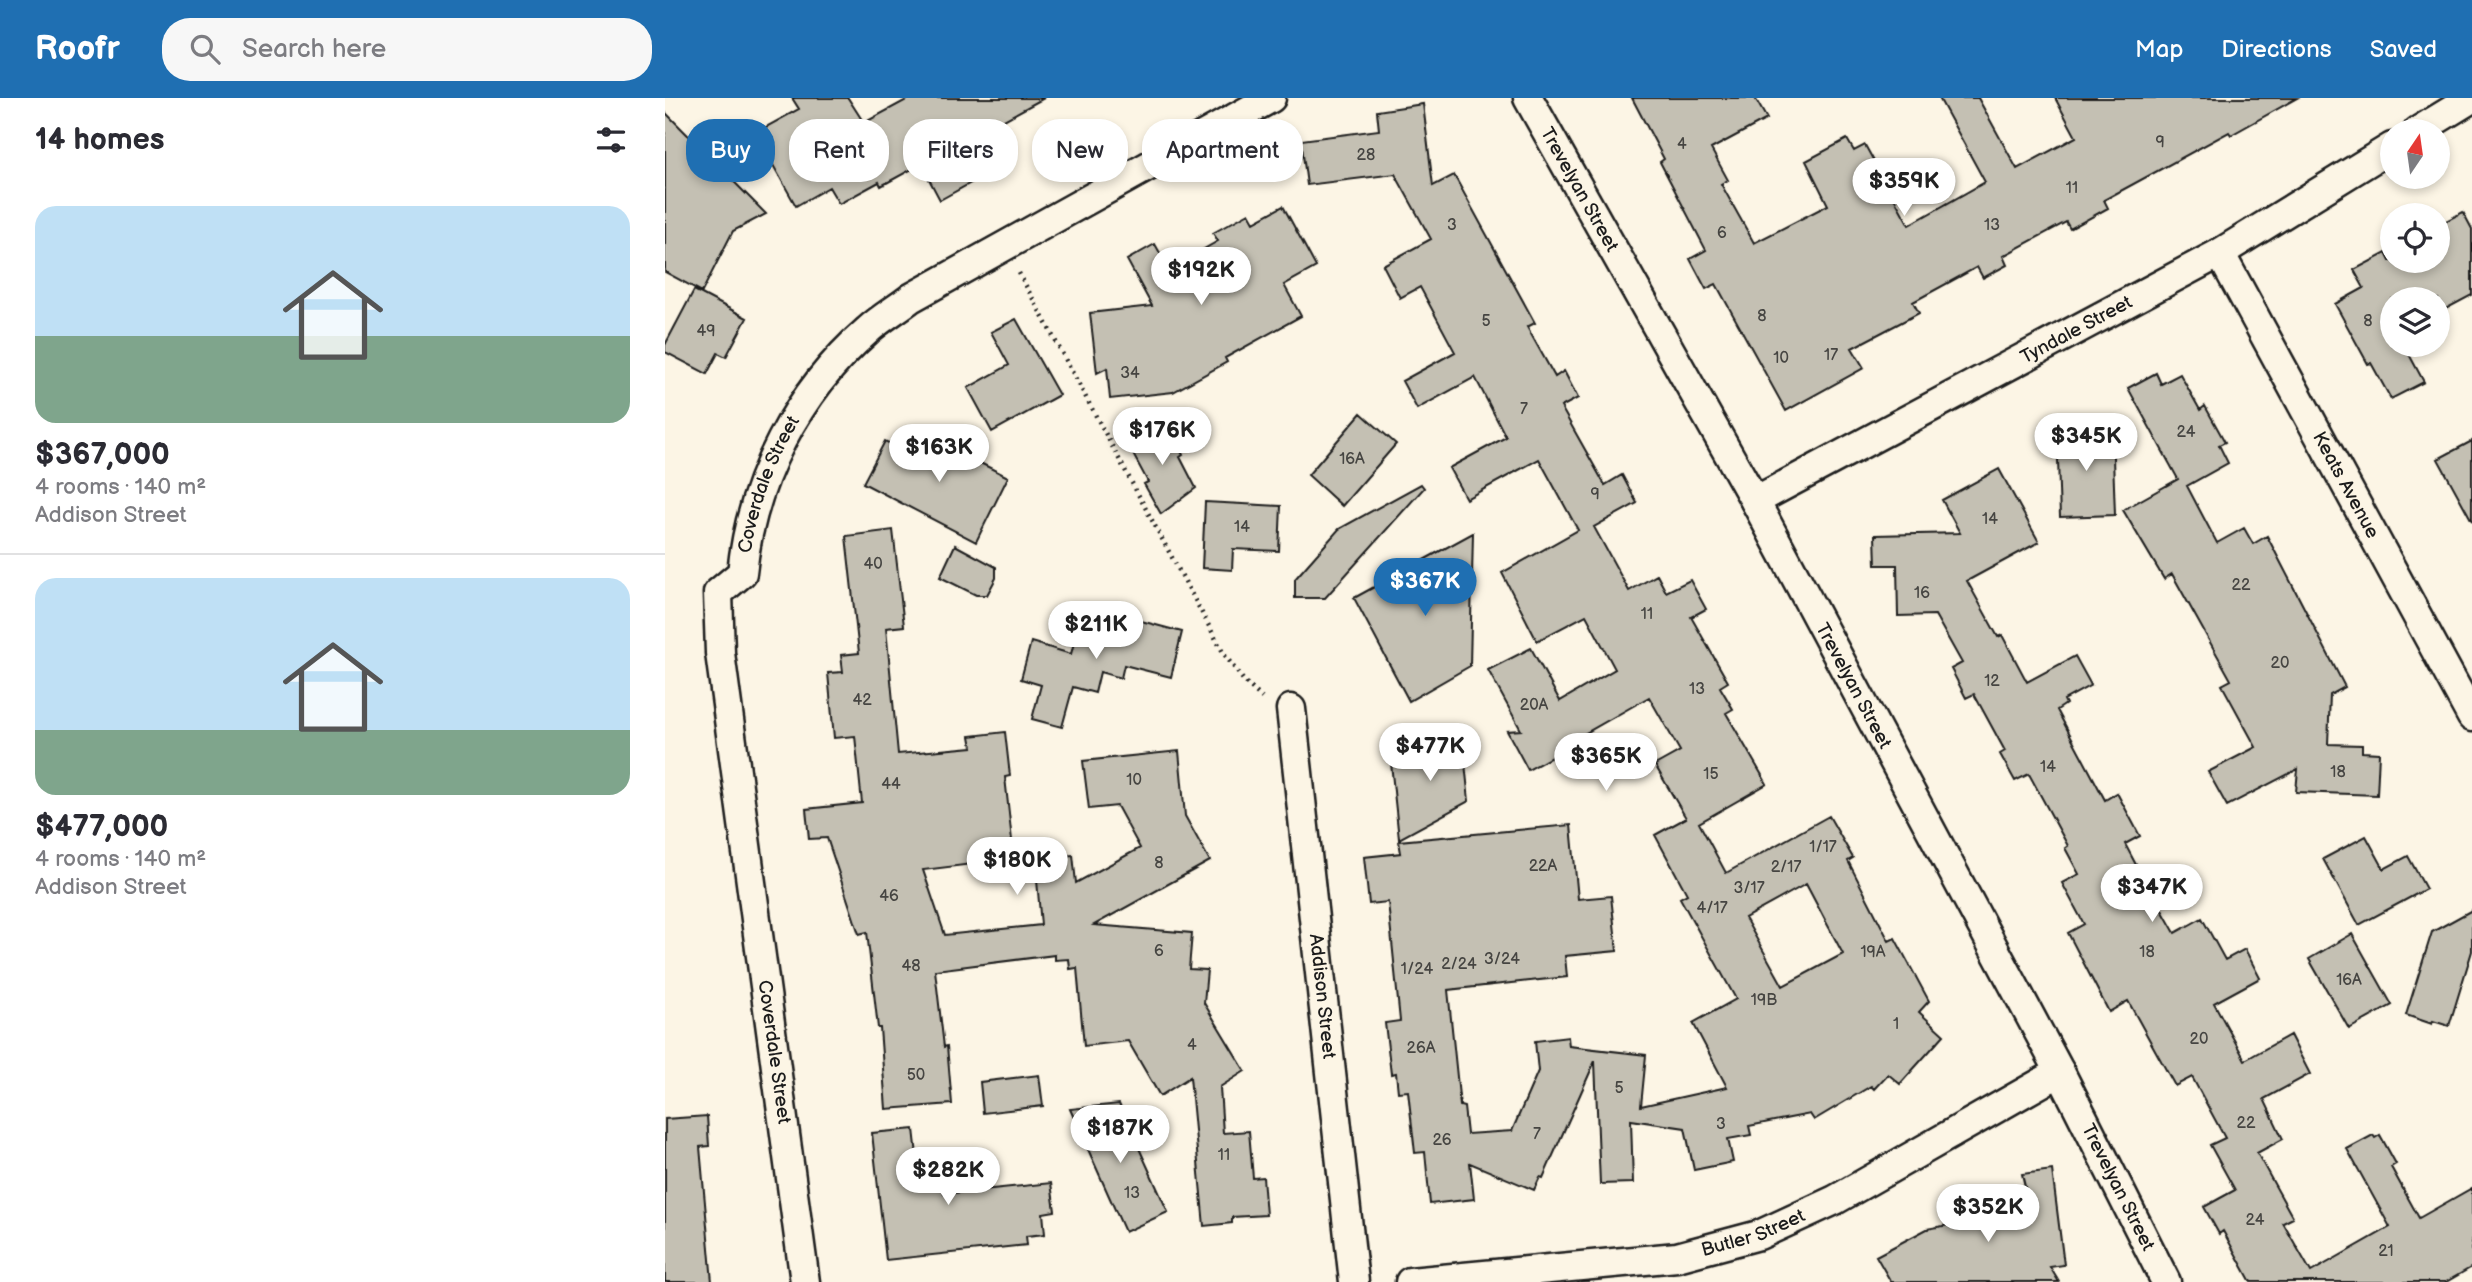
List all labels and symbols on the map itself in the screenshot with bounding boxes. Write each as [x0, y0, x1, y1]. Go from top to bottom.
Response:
north arrow [2380, 119, 2450, 189]
street label: Trevelyan Street [1535, 123, 1624, 256]
house number: 9 [2155, 133, 2165, 152]
house number: 4 [1677, 135, 1687, 154]
house number: 28 [1357, 146, 1375, 165]
pin: $359K [1855, 158, 1953, 218]
house number: 11 [2066, 179, 2078, 198]
house number: 3 [1447, 216, 1457, 235]
house number: 13 [1984, 216, 2000, 235]
house number: 6 [1717, 224, 1727, 243]
pin: $192K [1152, 248, 1250, 307]
street label: Tyndale Street [2016, 290, 2136, 369]
house number: 8 [1757, 307, 1767, 326]
house number: 5 [1481, 312, 1491, 331]
house number: 8 [2363, 312, 2373, 331]
house number: 49 [696, 322, 716, 341]
house number: 17 [1824, 346, 1838, 365]
house number: 10 [1773, 349, 1789, 368]
house number: 34 [1120, 364, 1140, 383]
house number: 7 [1520, 400, 1528, 419]
pin: $176K [1113, 408, 1211, 467]
street label: Coverdale Street [733, 411, 804, 555]
pin: $345K [2037, 414, 2135, 473]
house number: 24 [2177, 423, 2196, 442]
pin: $163K [890, 424, 988, 484]
street label: Keats Avenue [2308, 428, 2384, 542]
house number: 16A [1339, 450, 1365, 469]
house number: 9 [1590, 485, 1600, 504]
house number: 14 [1982, 510, 1998, 529]
house number: 14 [1234, 518, 1250, 537]
house number: 40 [863, 555, 883, 574]
pin: $367K [1376, 559, 1474, 618]
house number: 22 [2232, 576, 2251, 595]
house number: 16 [1914, 584, 1930, 603]
pin: $211K [1047, 602, 1145, 661]
house number: 11 [1641, 605, 1653, 624]
street label: Trevelyan Street [1811, 619, 1897, 753]
house number: 20 [2271, 654, 2289, 673]
house number: 12 [1984, 672, 2000, 691]
house number: 13 [1689, 680, 1705, 699]
house number: 42 [852, 691, 872, 710]
house number: 20A [1520, 696, 1549, 715]
pin: $477K [1381, 724, 1479, 783]
pin: $365K [1557, 734, 1655, 793]
house number: 14 [2040, 758, 2056, 777]
house number: 18 [2330, 763, 2346, 782]
house number: 15 [1703, 765, 1719, 784]
house number: 10 [1126, 771, 1142, 790]
house number: 44 [881, 775, 901, 794]
pin: $180K [968, 838, 1066, 897]
house number: 1/17 [1809, 838, 1837, 857]
house number: 8 [1154, 854, 1164, 873]
house number: 22A [1529, 857, 1558, 876]
house number: 2/17 [1771, 858, 1801, 877]
pin: $347K [2103, 864, 2201, 924]
house number: 3/17 [1733, 879, 1765, 898]
house number: 46 [879, 887, 899, 906]
house number: 4/17 [1696, 899, 1728, 918]
street label: Addison Street [1304, 933, 1341, 1060]
house number: 6 [1154, 942, 1164, 961]
house number: 19A [1860, 943, 1886, 962]
house number: 18 [2139, 943, 2155, 962]
house number: 3/24 [1484, 950, 1520, 969]
house number: 2/24 [1441, 955, 1477, 974]
house number: 48 [901, 957, 921, 976]
house number: 1/24 [1401, 960, 1433, 979]
house number: 16A [2336, 971, 2362, 990]
street label: Coverdale Street [753, 979, 795, 1125]
house number: 19B [1751, 991, 1777, 1010]
house number: 1 [1893, 1015, 1899, 1034]
house number: 20 [2190, 1030, 2208, 1049]
house number: 4 [1187, 1036, 1197, 1055]
house number: 26A [1407, 1039, 1436, 1058]
house number: 50 [907, 1066, 925, 1085]
house number: 5 [1614, 1079, 1624, 1098]
pin: $187K [1071, 1105, 1169, 1165]
house number: 22 [2237, 1114, 2256, 1133]
house number: 3 [1716, 1115, 1726, 1134]
street label: Trevelyan Street [2077, 1120, 2160, 1255]
house number: 7 [1533, 1125, 1541, 1144]
house number: 26 [1432, 1131, 1452, 1150]
house number: 11 [1218, 1146, 1230, 1165]
pin: $282K [899, 1148, 997, 1207]
house number: 13 [1124, 1184, 1140, 1203]
pin: $352K [1939, 1184, 2037, 1244]
street label: Butler Street [1699, 1204, 1809, 1262]
house number: 24 [2246, 1211, 2265, 1230]
house number: 21 [2378, 1242, 2394, 1261]

